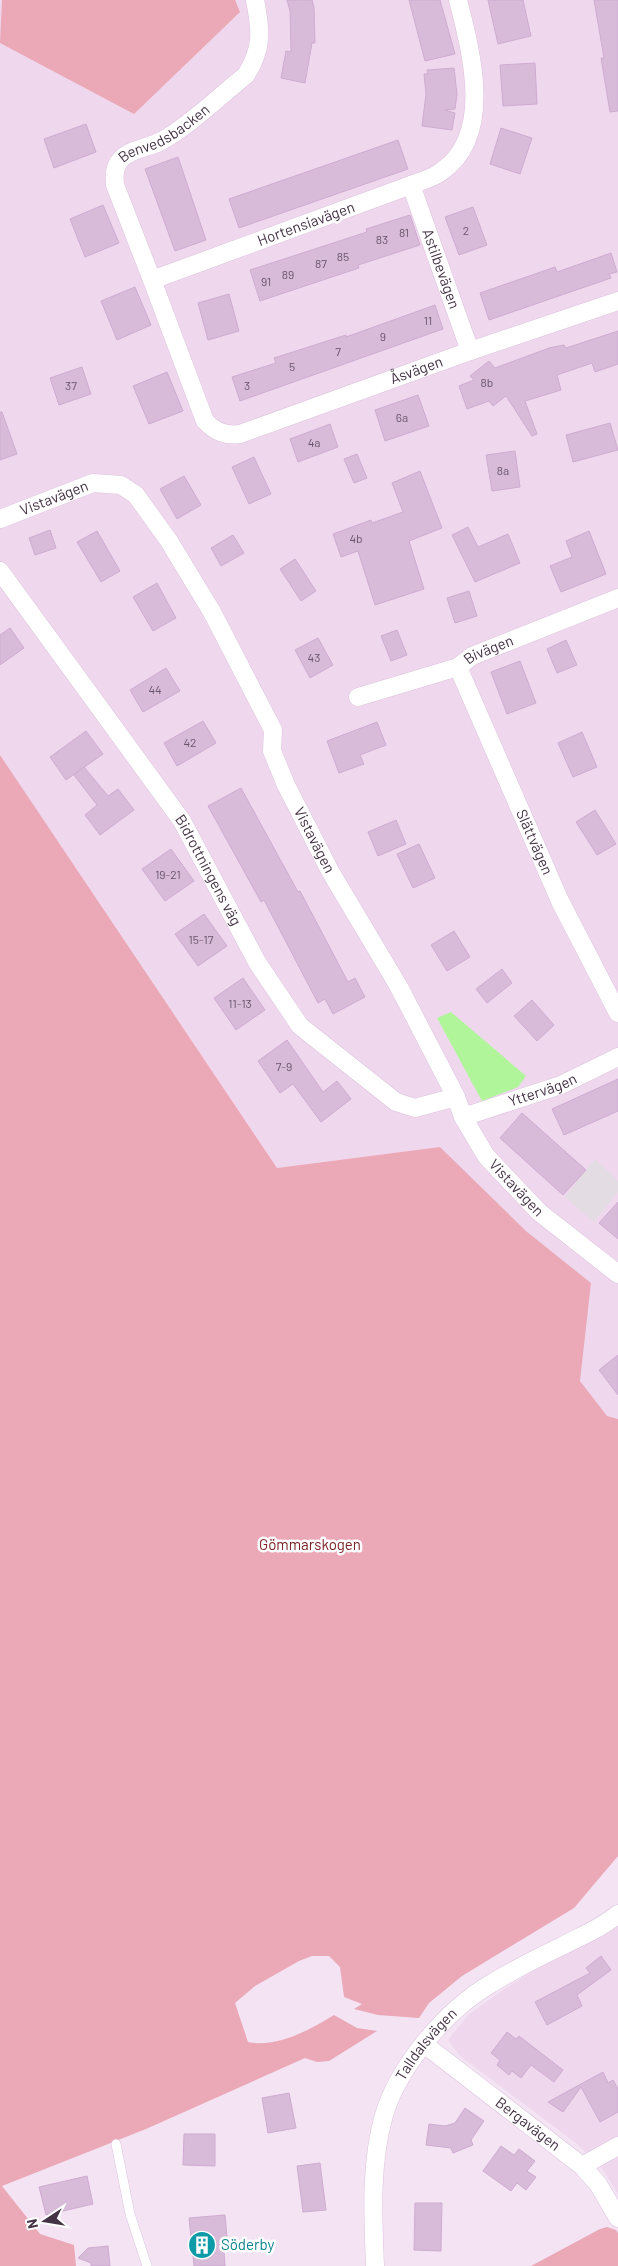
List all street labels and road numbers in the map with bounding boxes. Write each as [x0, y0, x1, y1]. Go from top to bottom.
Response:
street label: Benvedsbacken [114, 100, 213, 166]
street label: Hortensiavägen [255, 197, 357, 249]
street label: Astilbevägen [419, 226, 464, 311]
street label: Åsvägen [387, 352, 445, 387]
street label: Vistavägen [17, 476, 90, 518]
street label: Bivägen [459, 631, 516, 667]
street label: Vistavägen [291, 804, 339, 876]
street label: Slättvägen [513, 806, 557, 877]
street label: Bidrottningens väg [172, 811, 246, 928]
street label: Yttervägen [506, 1069, 579, 1110]
street label: Vistavägen [486, 1155, 548, 1219]
street label: Talldalsvägen [391, 2004, 460, 2083]
street label: Bergavägen [492, 2093, 564, 2154]

